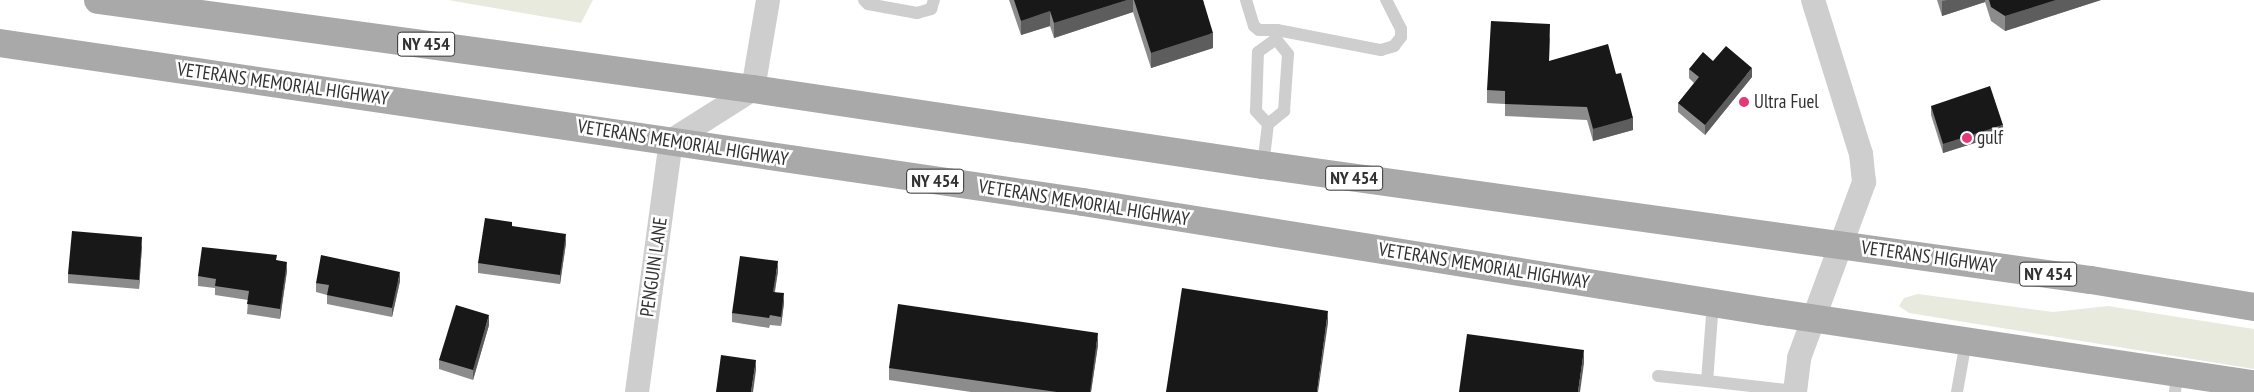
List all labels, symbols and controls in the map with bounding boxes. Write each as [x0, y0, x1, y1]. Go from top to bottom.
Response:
road number: NY 454 [396, 29, 456, 60]
street label: VETERANS MEMORIAL HIGHWAY [176, 58, 390, 110]
place label: Ultra Fuel [1754, 91, 1819, 113]
marker: Ultra Fuel [1738, 96, 1750, 108]
street label: VETERANS MEMORIAL HIGHWAY [576, 115, 790, 171]
place label: gulf [1977, 127, 2003, 149]
marker: gulf [1961, 132, 1973, 144]
road number: NY 454 [1324, 162, 1384, 194]
road number: NY 454 [905, 166, 965, 197]
street label: VETERANS MEMORIAL HIGHWAY [977, 175, 1191, 231]
street label: PENGUIN LANE [636, 216, 672, 318]
street label: VETERANS HIGHWAY [1860, 236, 1998, 278]
street label: VETERANS MEMORIAL HIGHWAY [1377, 238, 1591, 294]
road number: NY 454 [2018, 258, 2078, 290]

